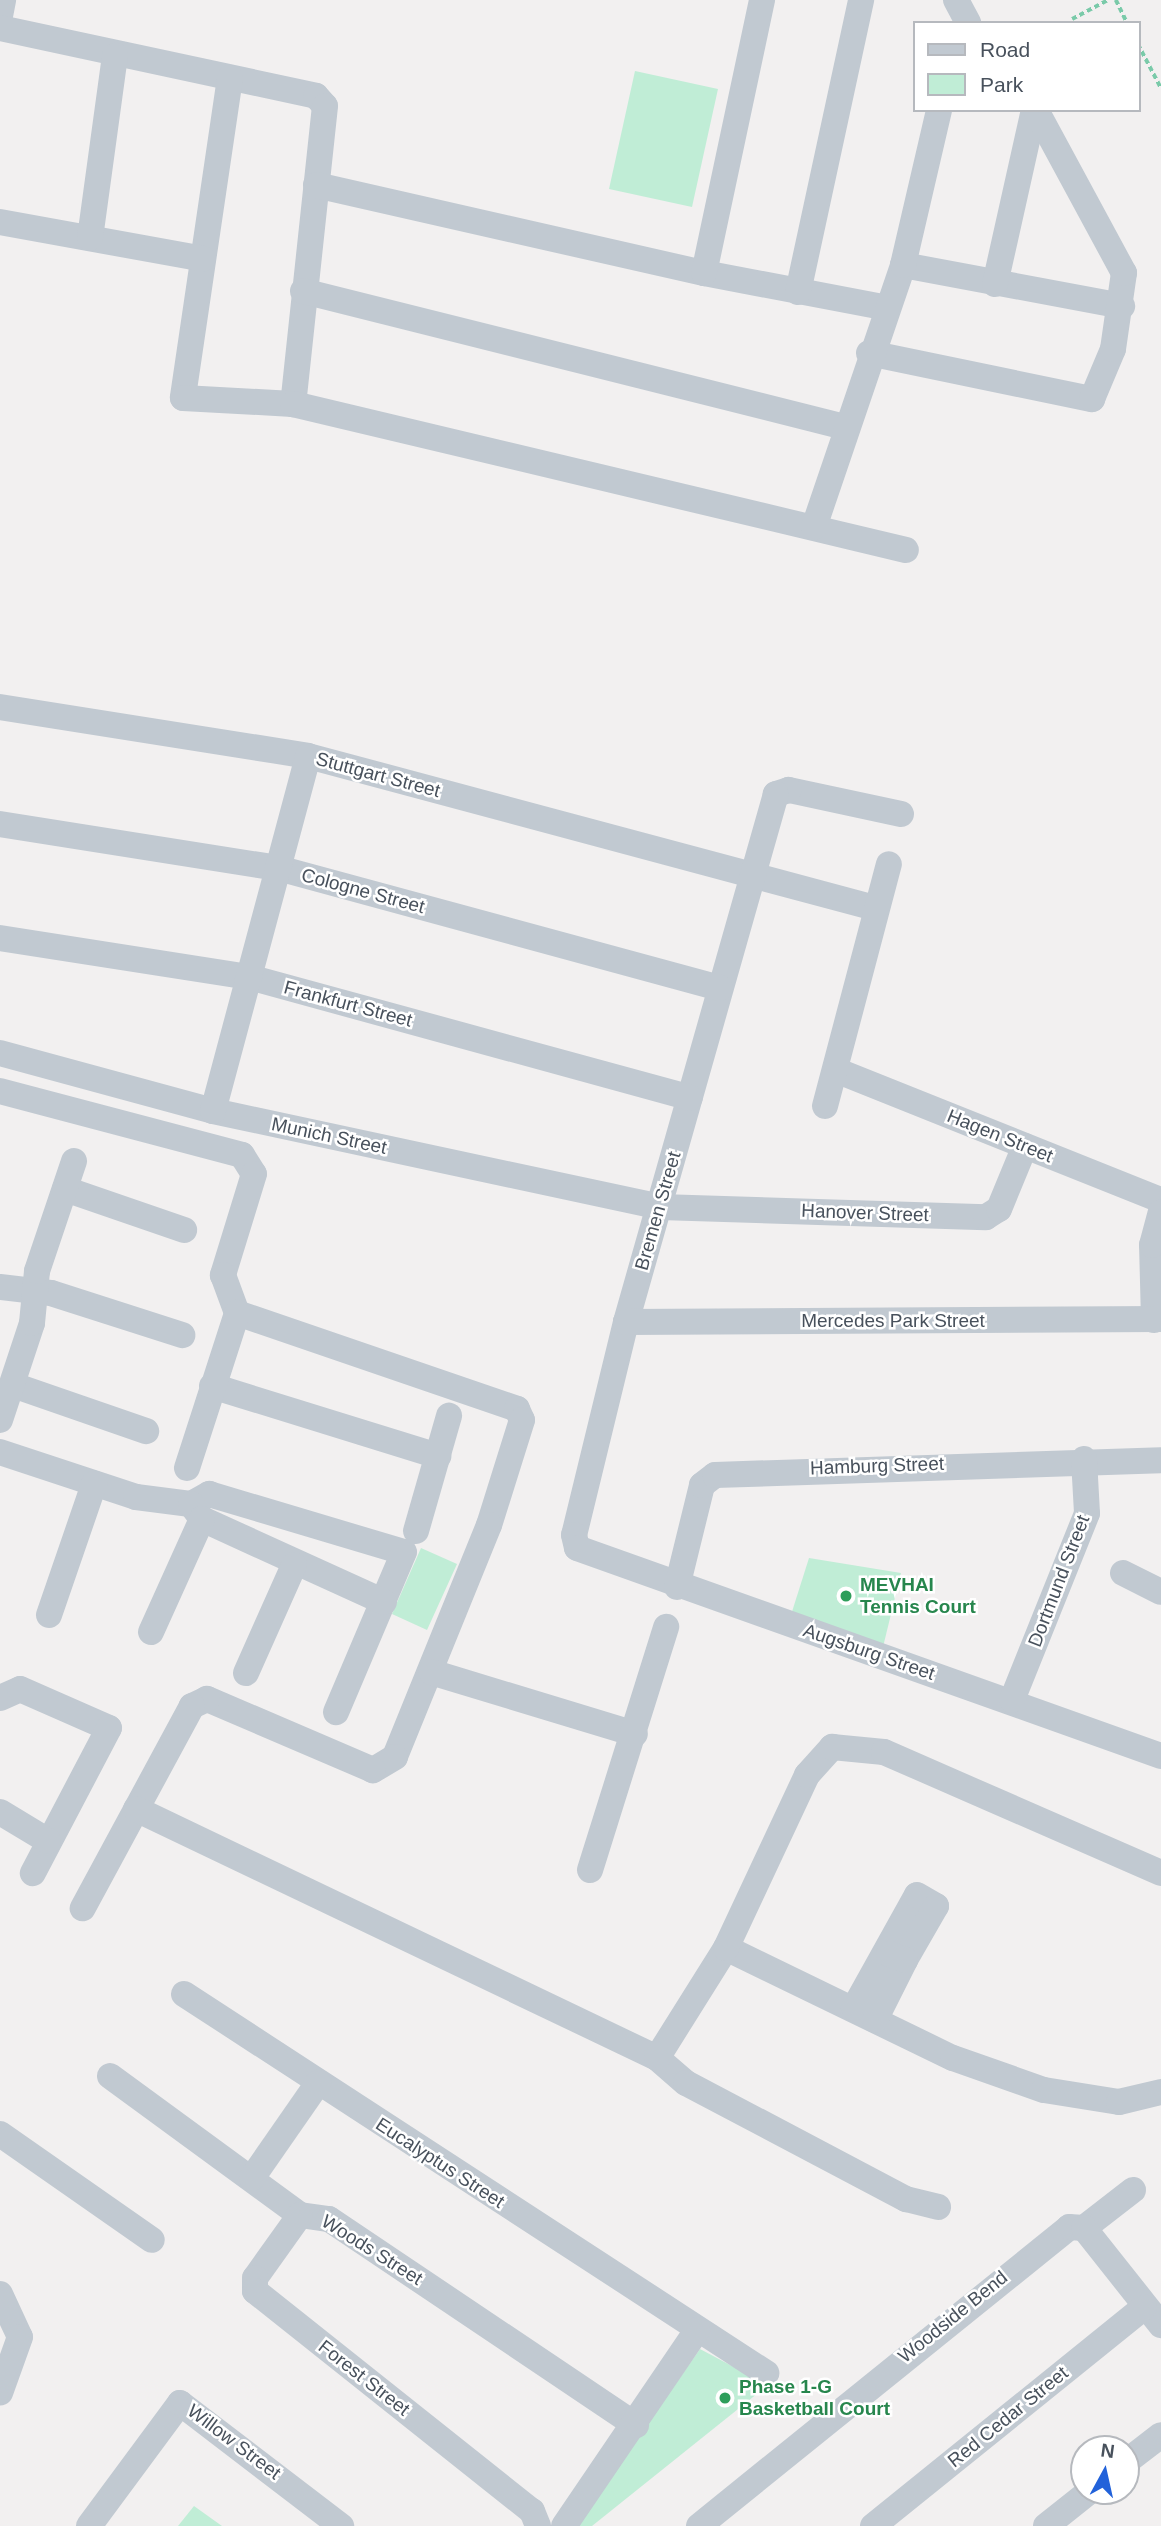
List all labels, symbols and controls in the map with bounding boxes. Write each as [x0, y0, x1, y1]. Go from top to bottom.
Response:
legend [912, 21, 1140, 112]
text: Road [980, 38, 1030, 61]
text: Park [980, 73, 1023, 96]
street label: Stuttgart Street [313, 747, 443, 803]
street label: Cologne Street [299, 864, 427, 918]
street label: Frankfurt Street [281, 976, 415, 1032]
street label: Hagen Street [944, 1104, 1056, 1168]
street label: Munich Street [269, 1113, 389, 1159]
street label: Bremen Street [630, 1149, 686, 1273]
street label: Hanover Street [801, 1199, 929, 1227]
street label: Mercedes Park Street [801, 1310, 985, 1332]
street label: Hamburg Street [810, 1452, 944, 1480]
street label: Dortmund Street [1023, 1512, 1095, 1650]
place label: MEVHAI Tennis Court [860, 1574, 976, 1618]
marker: MEVHAI Tennis Court [838, 1588, 854, 1604]
street label: Augsburg Street [800, 1619, 938, 1685]
street label: Eucalyptus Street [371, 2113, 509, 2213]
street label: Woods Street [317, 2210, 427, 2290]
street label: Woodside Bend [894, 2266, 1012, 2368]
street label: Forest Street [314, 2335, 414, 2421]
street label: Red Cedar Street [943, 2362, 1073, 2472]
place label: Phase 1-G Basketball Court [739, 2376, 890, 2420]
marker: Phase 1-G Basketball Court [717, 2390, 733, 2406]
street label: Willow Street [183, 2400, 285, 2484]
north arrow [1070, 2435, 1140, 2505]
text: N [1099, 2439, 1116, 2462]

